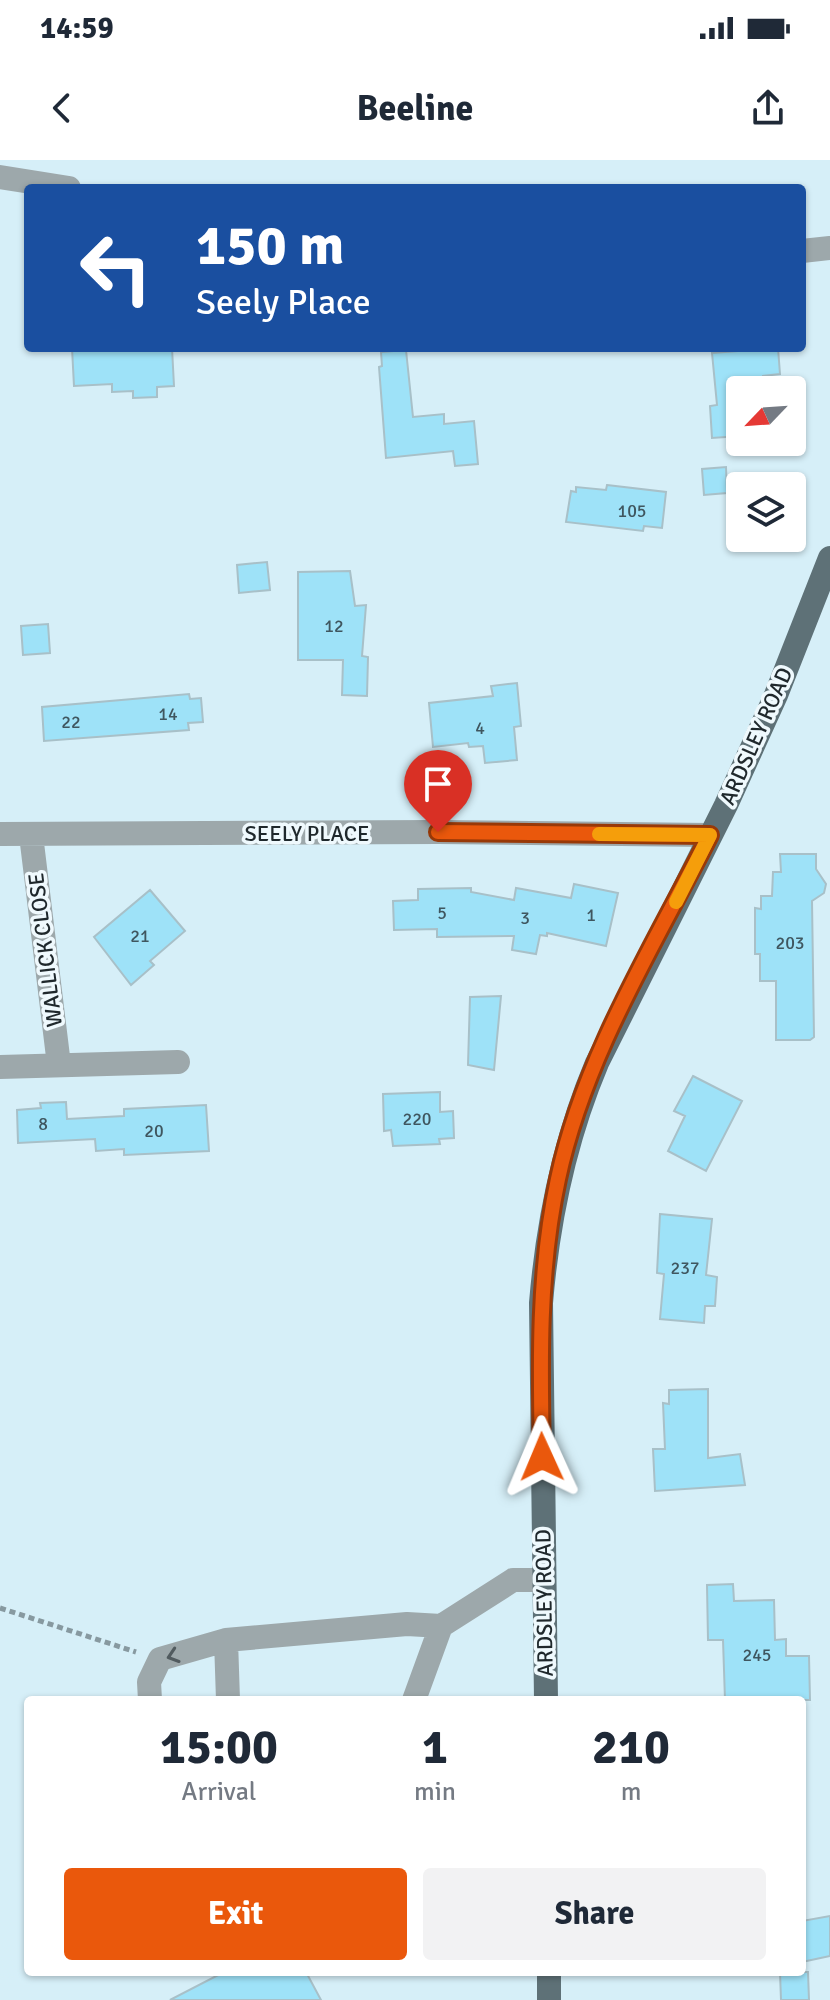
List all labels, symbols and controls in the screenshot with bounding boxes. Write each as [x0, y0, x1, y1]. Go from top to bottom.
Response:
text: 14:59 [40, 10, 114, 47]
icon: back [40, 86, 84, 130]
text: Beeline [357, 86, 473, 131]
icon: share [746, 86, 790, 130]
text: 150 m [196, 211, 344, 280]
icon: left [64, 216, 168, 320]
text: Seely Place [196, 280, 371, 325]
north arrow [726, 376, 806, 456]
map controls [726, 376, 806, 552]
button: layers [726, 472, 806, 552]
house number: 105 [617, 500, 647, 522]
house number: 12 [324, 615, 344, 637]
street label: ARDSLEY ROAD [714, 663, 798, 809]
house number: 14 [158, 703, 178, 725]
house number: 22 [61, 711, 81, 733]
house number: 4 [475, 717, 485, 739]
pin [404, 750, 472, 832]
icon: arrive [416, 762, 460, 806]
street label: SEELY PLACE [245, 820, 369, 847]
street label: WALLICK CLOSE [22, 871, 68, 1029]
house number: 5 [437, 902, 447, 924]
house number: 1 [586, 904, 596, 926]
house number: 3 [520, 907, 530, 929]
house number: 21 [130, 925, 150, 947]
house number: 203 [775, 932, 805, 954]
house number: 220 [402, 1108, 432, 1130]
house number: 8 [38, 1113, 48, 1135]
house number: 20 [144, 1120, 164, 1142]
house number: 237 [670, 1257, 700, 1279]
position arrow [500, 1415, 584, 1499]
street label: ARDSLEY ROAD [529, 1529, 559, 1677]
house number: 245 [742, 1644, 772, 1666]
one-way arrow [166, 1647, 180, 1663]
text: 15:00 [160, 1718, 278, 1777]
text: 1 [422, 1718, 448, 1777]
text: 210 [592, 1718, 670, 1777]
text: Arrival [182, 1776, 256, 1808]
text: min [414, 1776, 456, 1808]
text: m [621, 1776, 641, 1808]
button: Exit [64, 1868, 407, 1960]
button: Share [423, 1868, 766, 1960]

